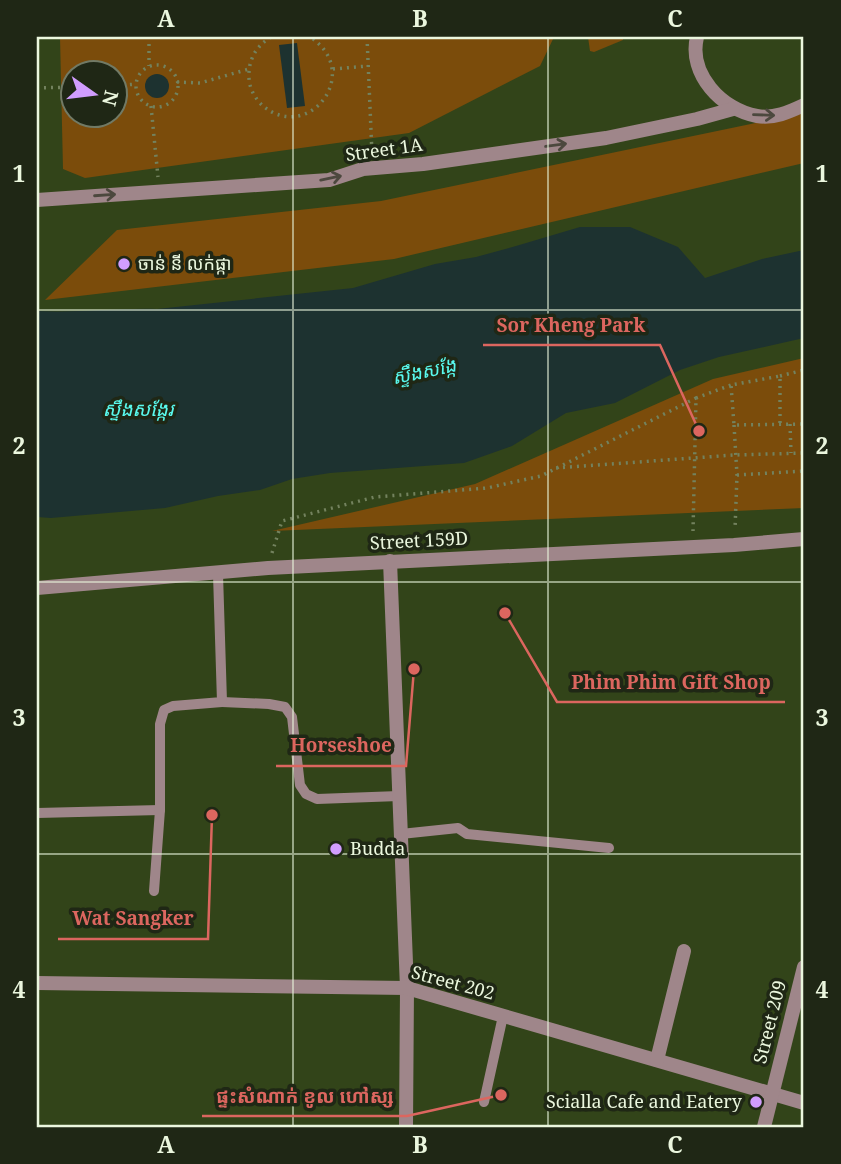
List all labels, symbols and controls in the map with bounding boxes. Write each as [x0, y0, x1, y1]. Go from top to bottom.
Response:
text: A [157, 2, 175, 34]
text: B [412, 2, 428, 34]
text: C [667, 2, 683, 34]
north arrow [60, 60, 130, 130]
text: N [96, 88, 125, 109]
one-way arrow [752, 108, 775, 121]
street label: Street 1A [344, 132, 424, 166]
one-way arrow [544, 139, 567, 152]
text: 1 [13, 157, 26, 189]
text: 1 [816, 157, 829, 189]
one-way arrow [320, 170, 342, 183]
one-way arrow [93, 188, 116, 201]
place label: ចាន់ នី លក់ផ្កា [138, 251, 232, 275]
marker: ចាន់ នី លក់ផ្កា [116, 256, 132, 272]
callout: Sor Kheng Park [483, 305, 660, 345]
text: Sor Kheng Park [497, 312, 646, 338]
water label: ស្ទឹងសង្កែ [390, 352, 458, 390]
water label: ស្ទឹងសង្កែរ [103, 396, 176, 422]
text: 2 [13, 429, 26, 461]
text: 2 [816, 429, 829, 461]
street label: Street 159D [369, 525, 469, 555]
callout: Phim Phim Gift Shop [557, 662, 785, 702]
text: Phim Phim Gift Shop [571, 669, 771, 695]
text: 3 [13, 701, 26, 733]
text: 3 [816, 701, 829, 733]
callout: Horseshoe [276, 726, 406, 766]
text: Horseshoe [290, 732, 392, 758]
place label: Budda [350, 836, 405, 860]
marker: Budda [328, 841, 344, 857]
callout: Wat Sangker [58, 899, 208, 939]
text: Wat Sangker [72, 905, 194, 931]
street label: Street 202 [409, 959, 497, 1005]
text: 4 [13, 973, 26, 1005]
text: 4 [816, 973, 829, 1005]
street label: Street 209 [747, 978, 791, 1066]
callout: ផ្ទះសំណាក់ ខូល ហៅស្ស [202, 1076, 407, 1116]
text: ផ្ទះសំណាក់ ខូល ហៅស្ស [216, 1083, 394, 1109]
place label: Scialla Cafe and Eatery [546, 1089, 743, 1113]
marker: Scialla Cafe and Eatery [748, 1094, 764, 1110]
text: A [157, 1128, 175, 1160]
text: B [412, 1128, 428, 1160]
text: C [667, 1128, 683, 1160]

